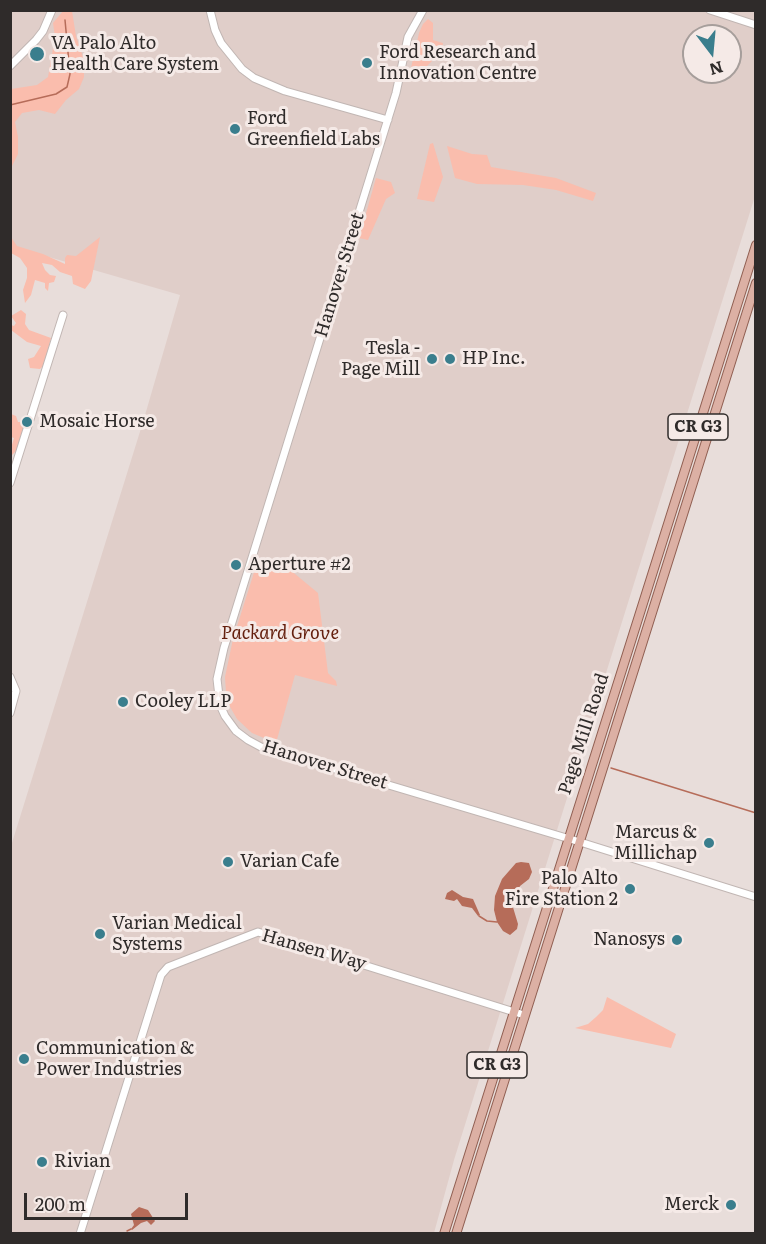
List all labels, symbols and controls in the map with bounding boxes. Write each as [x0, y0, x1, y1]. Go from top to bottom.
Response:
north arrow [682, 24, 742, 84]
place label: VA Palo Alto Health Care System [51, 33, 219, 76]
place label: Ford Research and Innovation Centre [379, 42, 537, 84]
marker: VA Palo Alto Health Care System [28, 45, 46, 63]
marker: Ford Research and Innovation Centre [360, 56, 374, 70]
text: N [707, 56, 726, 83]
place label: Ford Greenfield Labs [247, 108, 380, 150]
marker: Ford Greenfield Labs [228, 122, 242, 136]
street label: Hanover Street [311, 210, 369, 340]
place label: Tesla - Page Mill [341, 338, 420, 380]
place label: HP Inc. [462, 348, 526, 370]
marker: Tesla - Page Mill [425, 352, 439, 366]
marker: HP Inc. [443, 352, 457, 366]
place label: Mosaic Horse [39, 411, 155, 433]
road number: CR G3 [668, 414, 728, 440]
marker: Mosaic Horse [20, 415, 34, 429]
place label: Aperture #2 [248, 554, 351, 576]
marker: Aperture #2 [229, 558, 243, 572]
park label: Packard Grove [221, 623, 339, 645]
street label: Page Mill Road [554, 671, 614, 797]
place label: Cooley LLP [135, 691, 231, 713]
marker: Cooley LLP [116, 695, 130, 709]
street label: Hanover Street [260, 736, 390, 794]
place label: Marcus & Millichap [614, 822, 697, 864]
marker: Marcus & Millichap [702, 836, 716, 850]
place label: Varian Cafe [240, 851, 339, 873]
marker: Varian Cafe [221, 855, 235, 869]
place label: Palo Alto Fire Station 2 [505, 868, 618, 910]
marker: Palo Alto Fire Station 2 [623, 882, 637, 896]
place label: Varian Medical Systems [112, 913, 242, 956]
street label: Hansen Way [259, 925, 369, 975]
marker: Varian Medical Systems [93, 927, 107, 941]
place label: Nanosys [593, 929, 665, 951]
marker: Nanosys [670, 933, 684, 947]
place label: Communication & Power Industries [36, 1038, 194, 1080]
marker: Communication & Power Industries [17, 1052, 31, 1066]
road number: CR G3 [467, 1052, 527, 1078]
place label: Rivian [54, 1151, 111, 1173]
marker: Rivian [35, 1155, 49, 1169]
scale bar [27, 1181, 190, 1219]
text: 200 m [35, 1190, 86, 1217]
place label: Merck [664, 1194, 719, 1216]
marker: Merck [724, 1198, 738, 1212]

